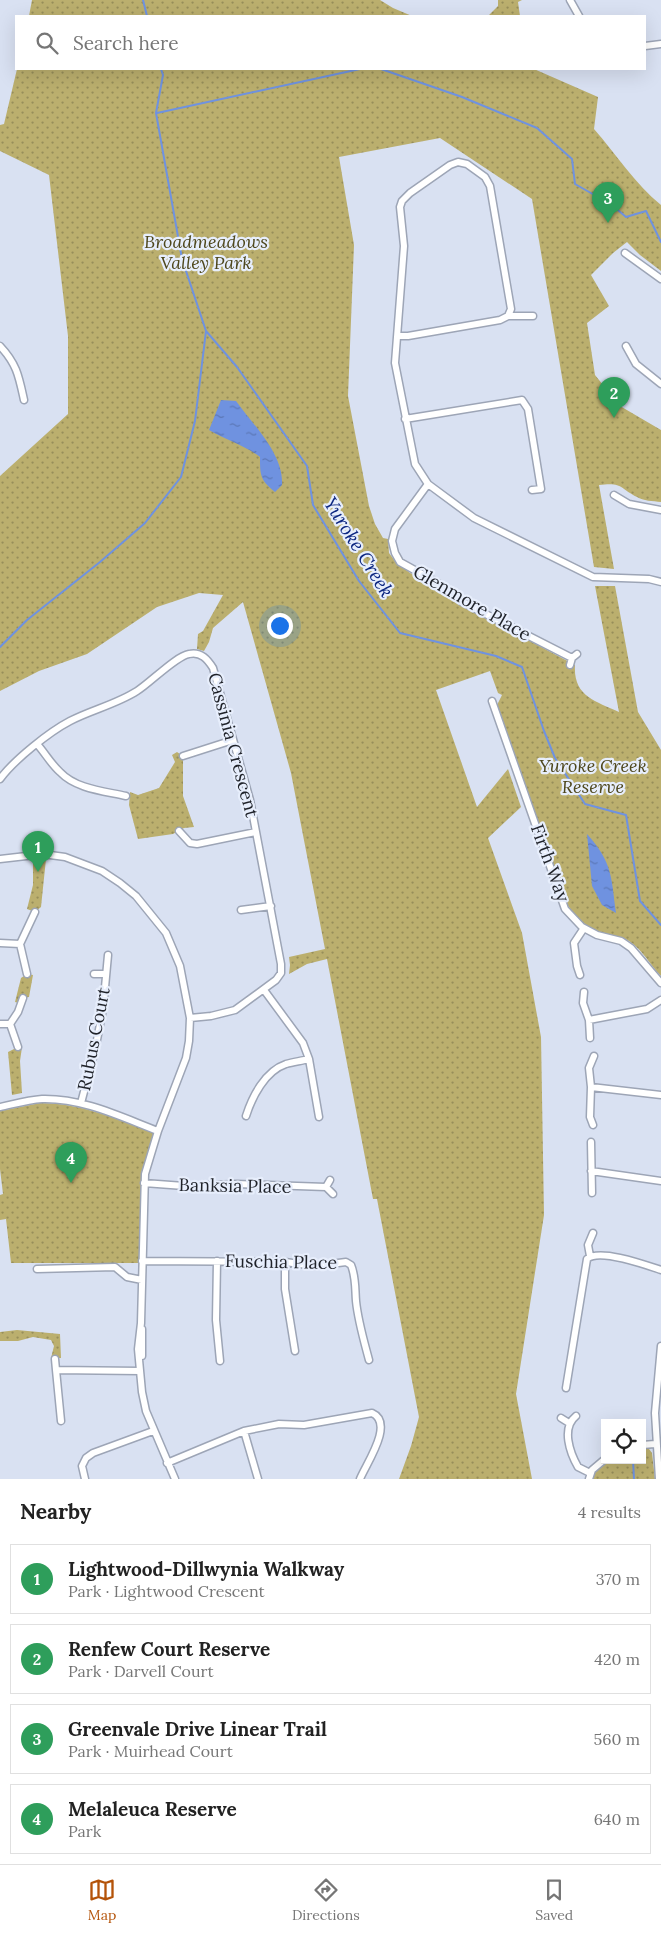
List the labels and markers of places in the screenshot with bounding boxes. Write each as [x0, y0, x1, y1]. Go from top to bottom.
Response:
pin: 3 [592, 182, 624, 223]
pin: 2 [598, 377, 630, 418]
pin: 1 [22, 831, 54, 872]
pin: 4 [55, 1142, 87, 1183]

